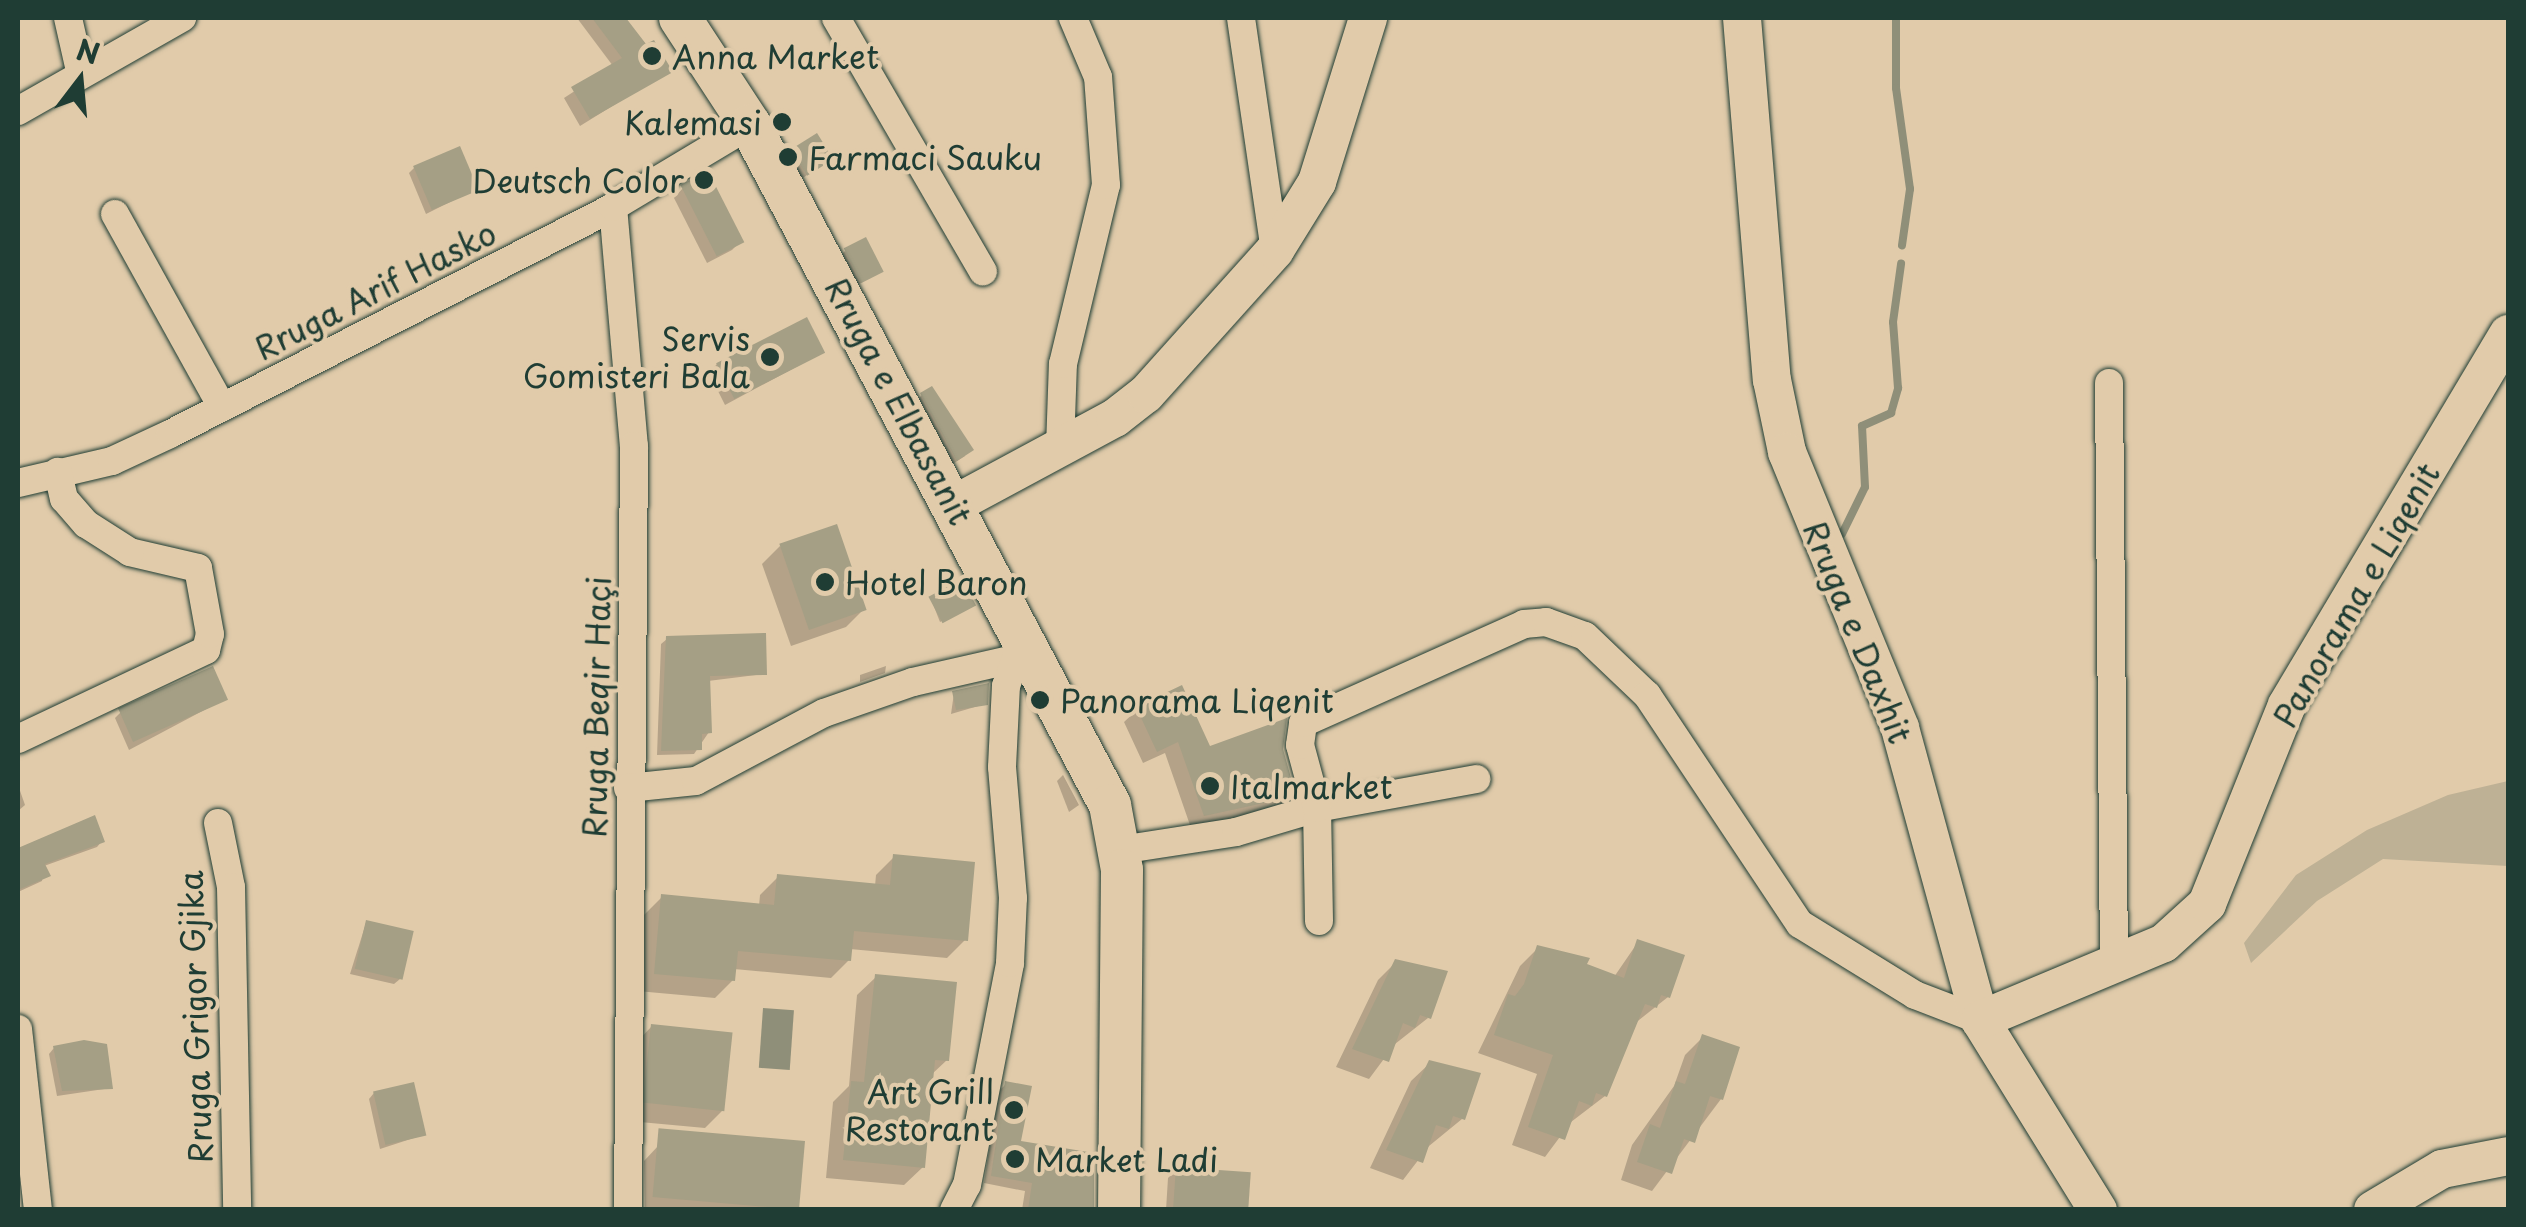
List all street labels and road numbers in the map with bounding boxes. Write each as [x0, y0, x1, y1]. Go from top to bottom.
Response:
street label: Rruga Arif Hasko [247, 212, 503, 368]
street label: Rruga e Elbasanit [818, 271, 980, 531]
street label: Panorama e Liqenit [2264, 456, 2448, 734]
street label: Rruga e Daxhit [1796, 515, 1920, 749]
street label: Rruga Beqir Haçi [574, 575, 618, 839]
street label: Rruga Grigor Gjika [171, 869, 219, 1165]

